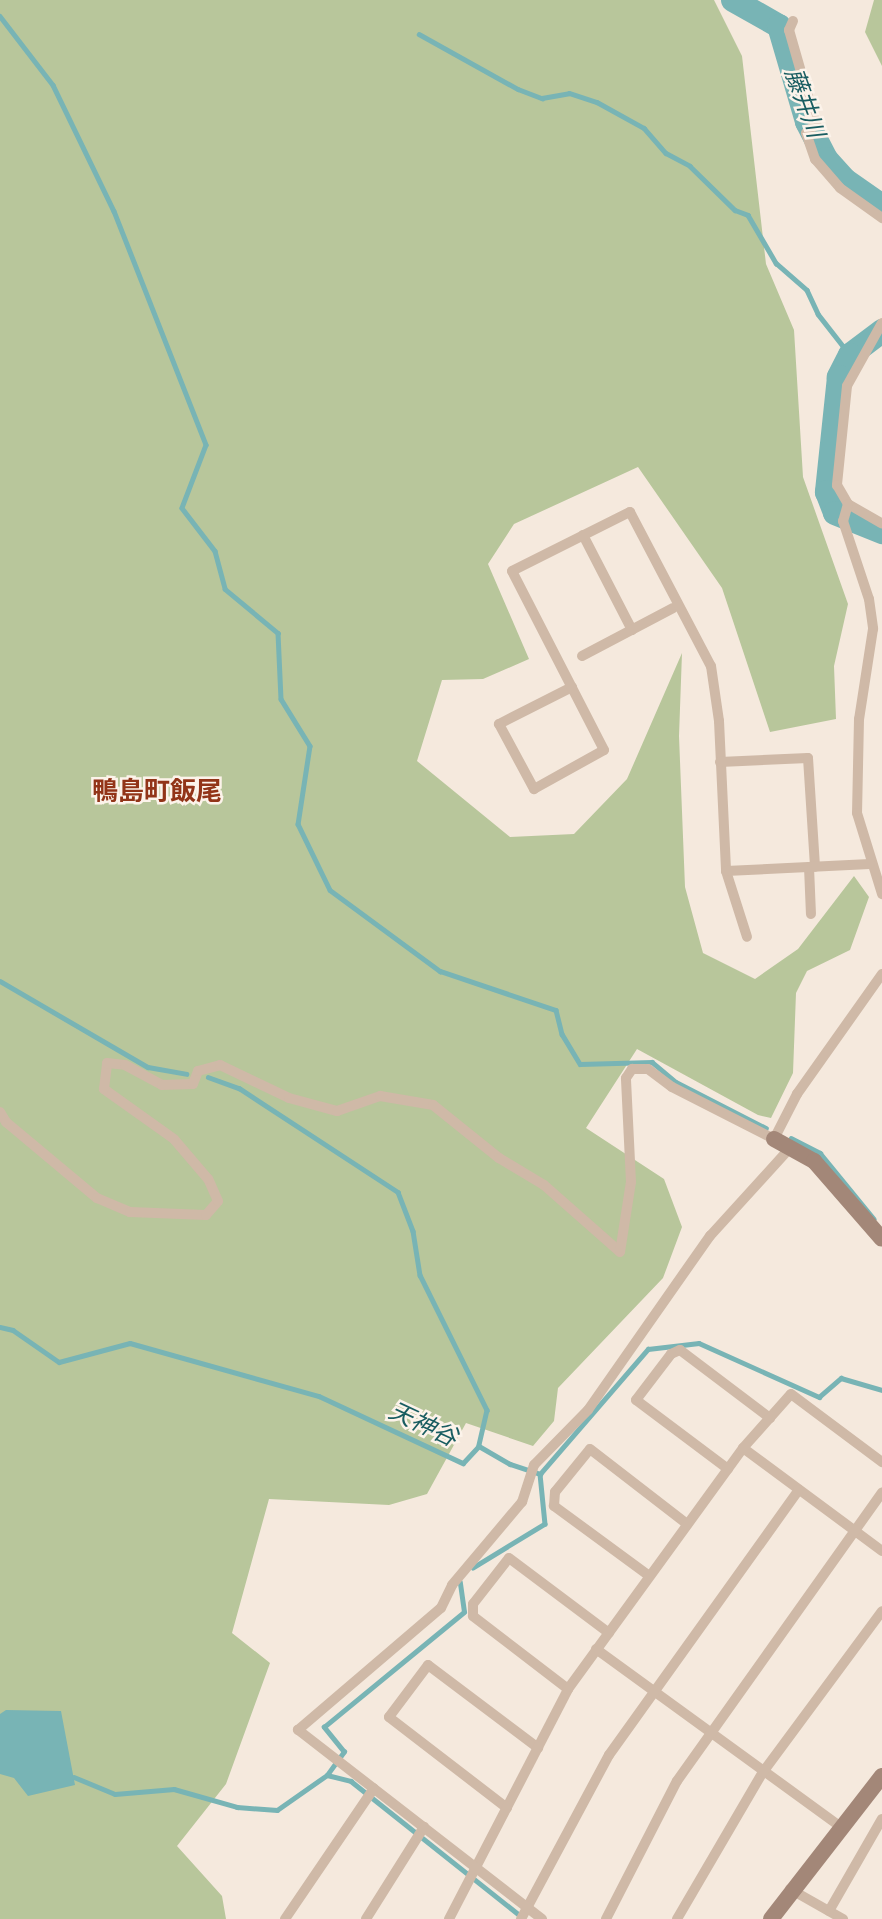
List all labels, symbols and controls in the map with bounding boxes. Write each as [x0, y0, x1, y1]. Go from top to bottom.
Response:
water label: 藤井川 [778, 64, 830, 142]
district label: 鴨島町飯尾 [92, 776, 222, 808]
water label: 天神谷 [384, 1397, 462, 1453]

